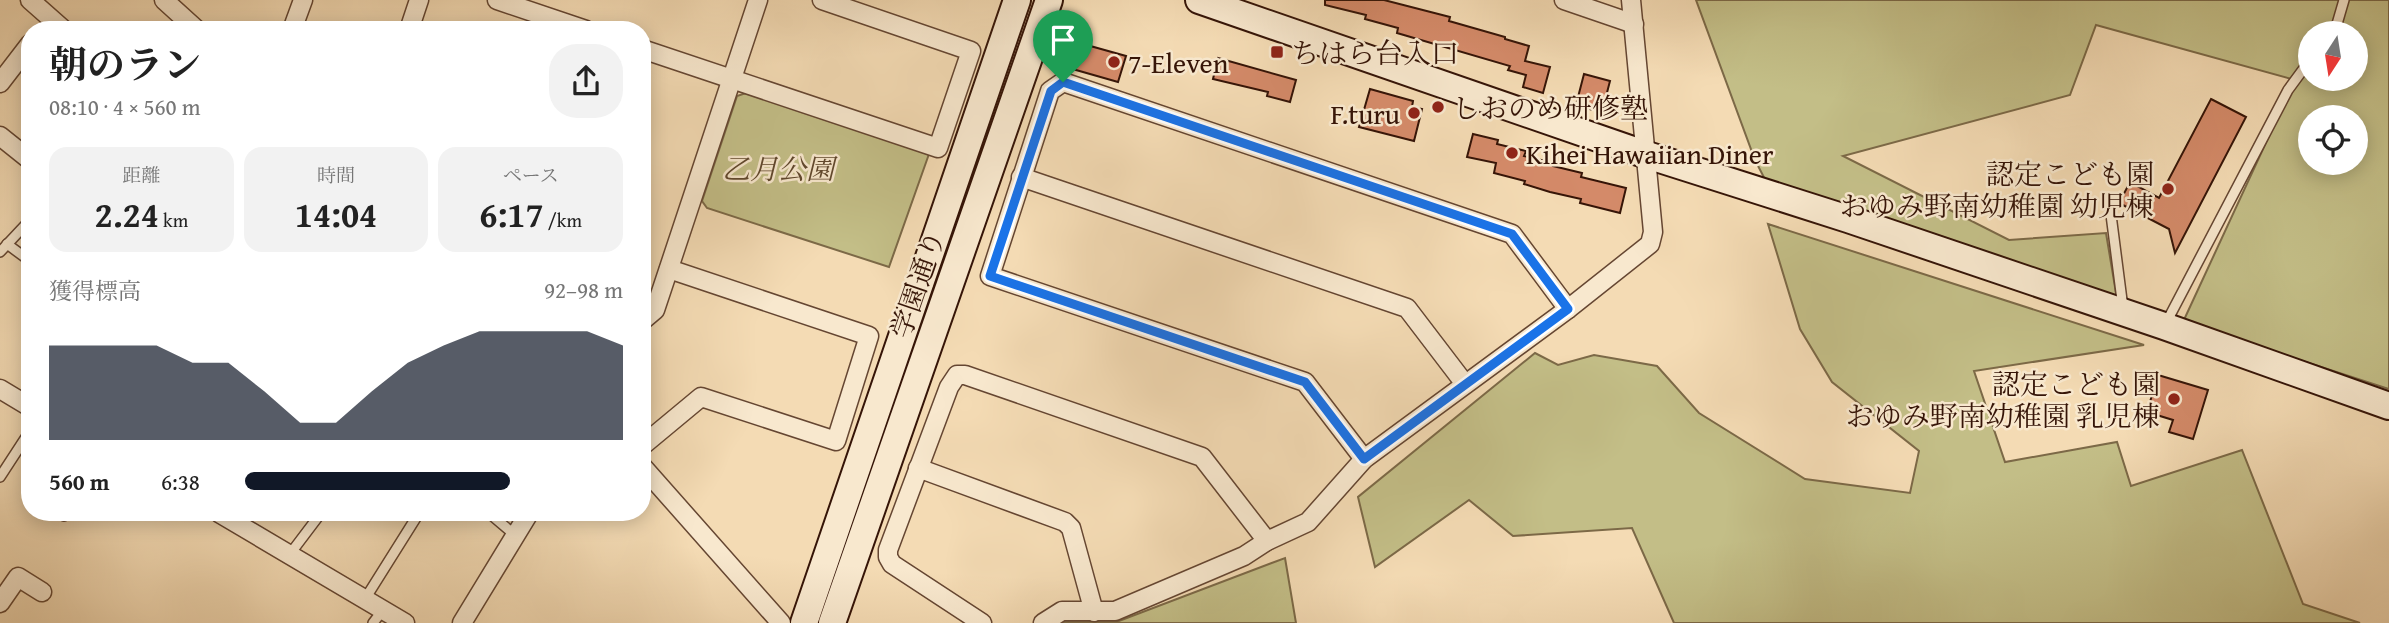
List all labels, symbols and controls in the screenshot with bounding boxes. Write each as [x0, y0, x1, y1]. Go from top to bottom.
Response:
pin [1033, 10, 1093, 82]
icon: arrive [1044, 21, 1082, 59]
north arrow [2298, 21, 2368, 91]
map controls [2298, 21, 2368, 175]
place label: ちはら台入口 [1291, 32, 1459, 73]
text: 朝のラン [49, 36, 201, 92]
place label: 7-Eleven [1128, 42, 1229, 83]
button: share [549, 44, 623, 118]
marker: ちはら台入口 [1269, 44, 1285, 60]
marker: 7-Eleven [1106, 54, 1122, 70]
place label: しおのめ研修塾 [1452, 87, 1648, 128]
text: 08:10 · 4 × 560 m [49, 90, 201, 123]
place label: F.turu [1331, 93, 1400, 134]
marker: しおのめ研修塾 [1430, 99, 1446, 115]
marker: F.turu [1406, 105, 1422, 121]
button: locate [2298, 105, 2368, 175]
place label: Kihei Hawaiian Diner [1526, 133, 1774, 174]
marker: Kihei Hawaiian Diner [1504, 145, 1520, 161]
park label: 乙月公園 [722, 148, 838, 189]
place label: 認定こども園 おゆみ野南幼稚園 幼児棟 [1840, 153, 2154, 226]
text: 距離 [122, 161, 160, 189]
text: 時間 [317, 161, 355, 189]
text: ペース [503, 161, 559, 189]
marker: 認定こども園 おゆみ野南幼稚園 幼児棟 [2160, 181, 2176, 197]
text: 2.24 [95, 189, 159, 240]
text: 14:04 [295, 189, 377, 240]
text: 6:17 [479, 189, 544, 240]
text: km [159, 206, 188, 234]
text: /km [544, 206, 582, 234]
street label: 学園通り [879, 224, 955, 344]
text: 92–98 m [544, 273, 623, 306]
text: 獲得標高 [49, 274, 141, 307]
place label: 認定こども園 おゆみ野南幼稚園 乳児棟 [1846, 363, 2160, 436]
marker: 認定こども園 おゆみ野南幼稚園 乳児棟 [2166, 391, 2182, 407]
text: 560 m [49, 465, 110, 498]
text: 6:38 [161, 465, 200, 498]

